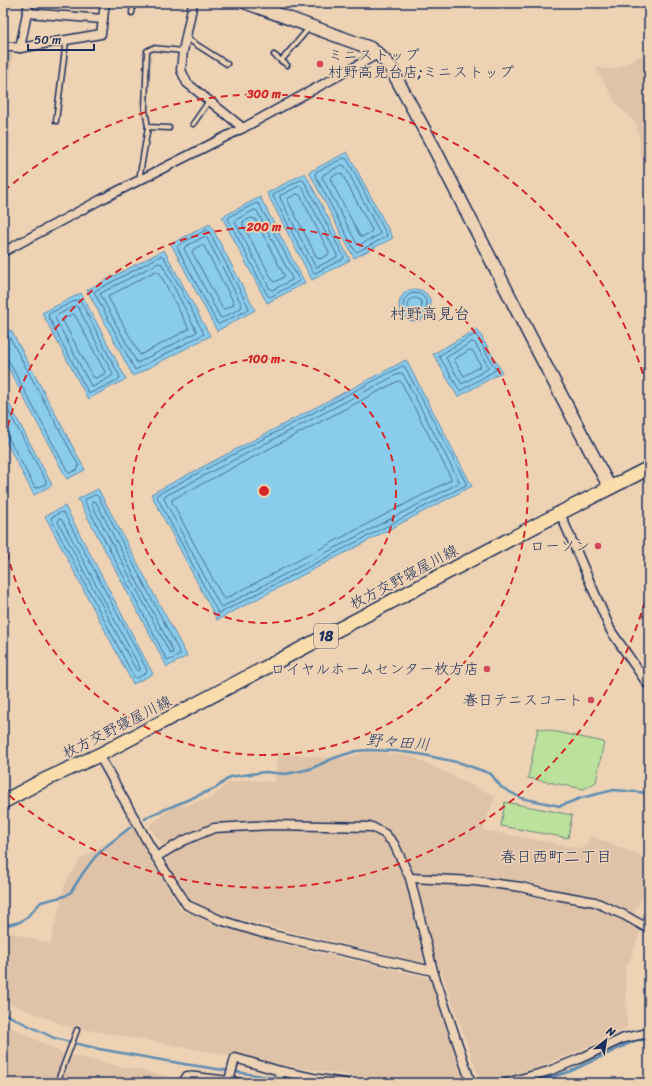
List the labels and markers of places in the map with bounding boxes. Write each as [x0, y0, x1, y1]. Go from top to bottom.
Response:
place label: ミニストップ 村野高見台店;ミニストップ [328, 42, 514, 85]
marker: ミニストップ 村野高見台店;ミニストップ [315, 59, 325, 69]
centre of rings [257, 484, 271, 498]
place label: ローソン [530, 533, 590, 559]
marker: ローソン [593, 541, 603, 551]
place label: ロイヤルホームセンター枚方店 [270, 656, 479, 682]
marker: ロイヤルホームセンター枚方店 [482, 664, 492, 674]
place label: 春日テニスコート [463, 687, 583, 713]
marker: 春日テニスコート [586, 695, 596, 705]

